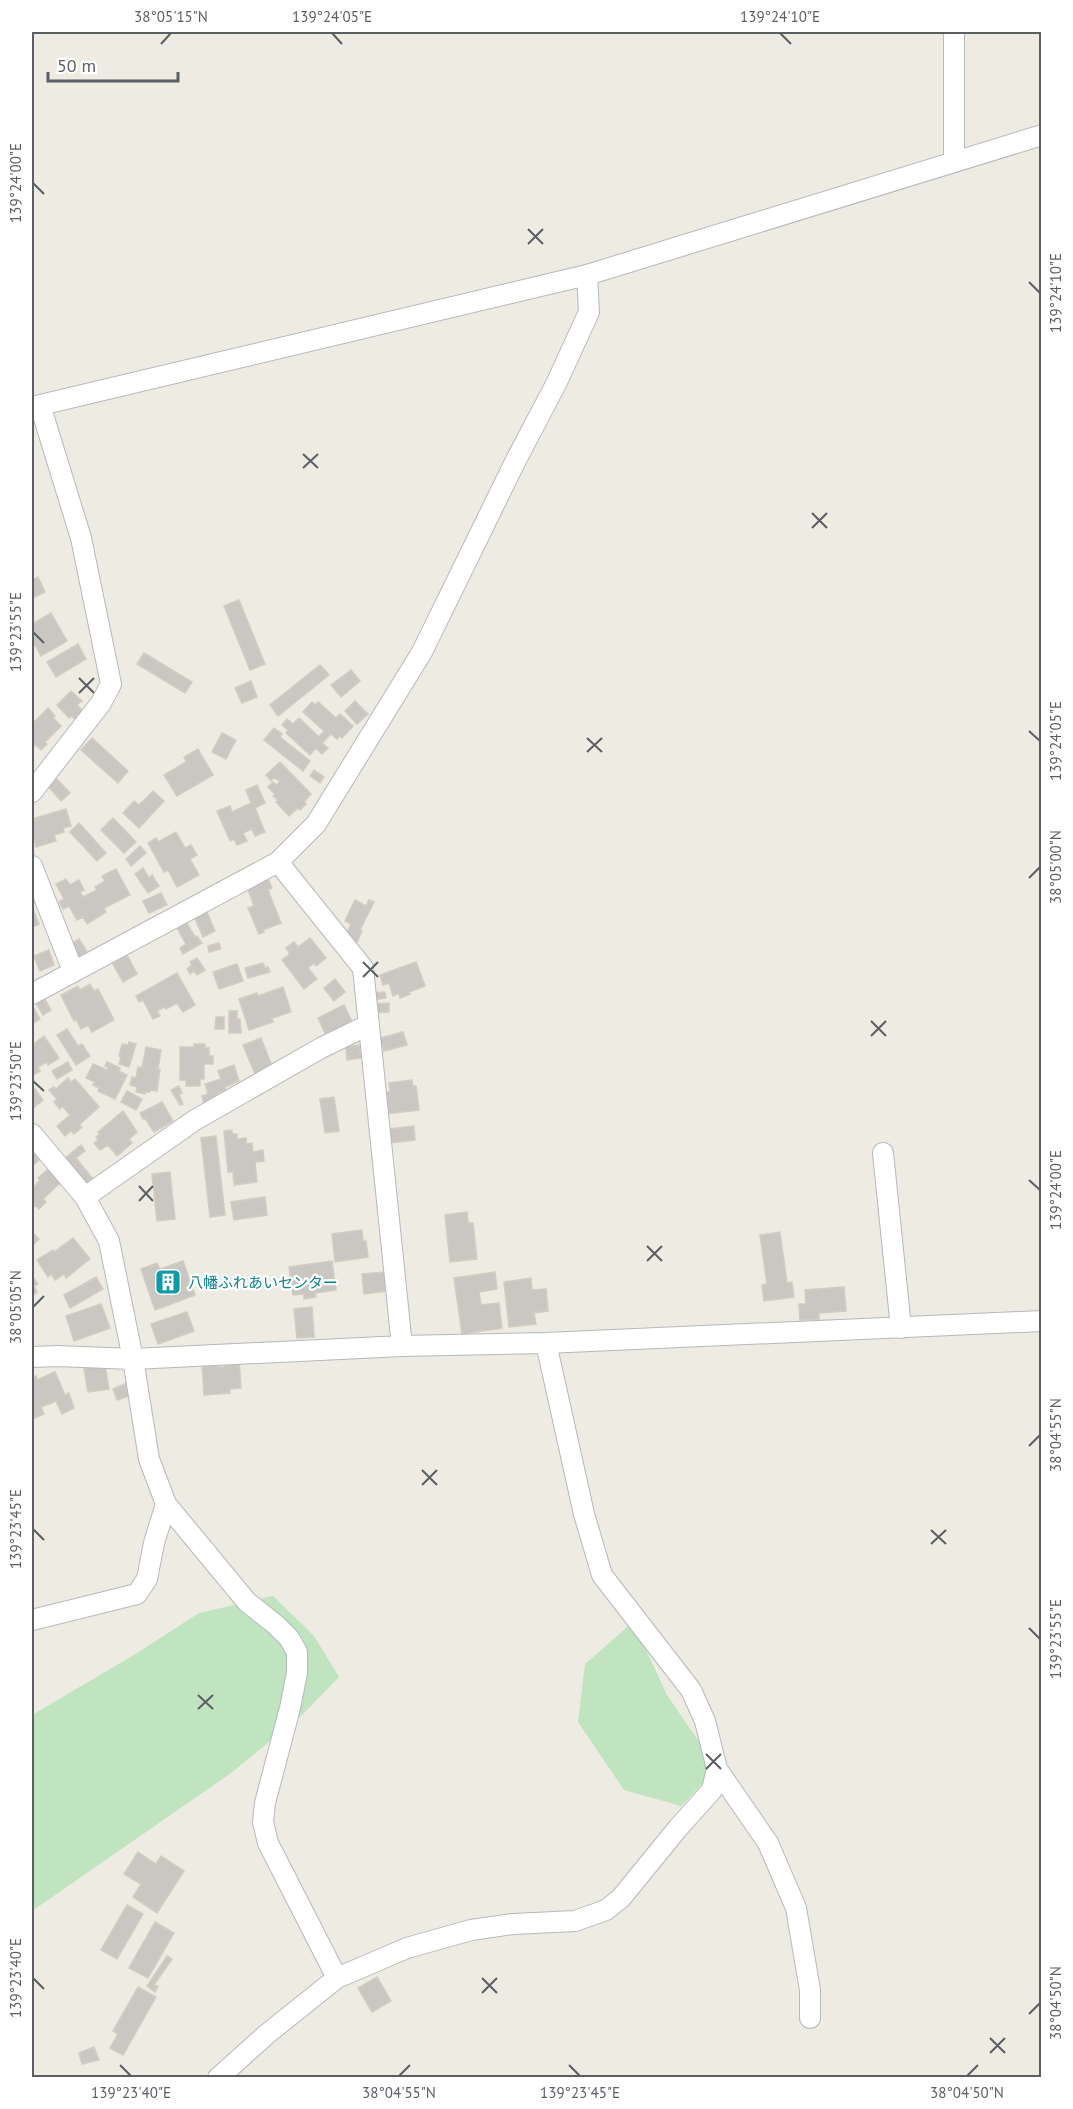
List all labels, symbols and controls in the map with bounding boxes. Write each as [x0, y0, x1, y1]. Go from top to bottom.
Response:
text: 38°05'15"N [134, 7, 208, 26]
text: 139°24'05"E [292, 7, 372, 26]
text: 139°24'10"E [740, 7, 820, 26]
scale bar [48, 45, 178, 83]
text: 50 m [57, 54, 96, 77]
text: 139°24'00"E [6, 143, 25, 223]
text: 139°24'10"E [1046, 253, 1065, 333]
text: 139°23'55"E [6, 592, 25, 672]
text: 139°24'05"E [1046, 701, 1065, 781]
text: 38°05'00"N [1046, 830, 1065, 904]
text: 139°23'50"E [6, 1041, 25, 1121]
text: 139°24'00"E [1046, 1150, 1065, 1230]
building icon: 八幡ふれあいセンター [153, 1267, 183, 1297]
text: 38°05'05"N [6, 1270, 25, 1344]
place label: 八幡ふれあいセンター [188, 1273, 338, 1292]
text: 38°04'55"N [1046, 1398, 1065, 1472]
text: 139°23'45"E [6, 1489, 25, 1569]
text: 139°23'55"E [1046, 1599, 1065, 1679]
text: 139°23'40"E [6, 1938, 25, 2018]
text: 38°04'50"N [1046, 1966, 1065, 2040]
text: 139°23'40"E [91, 2083, 171, 2102]
text: 38°04'55"N [362, 2083, 436, 2102]
text: 139°23'45"E [540, 2083, 620, 2102]
text: 38°04'50"N [930, 2083, 1004, 2102]

